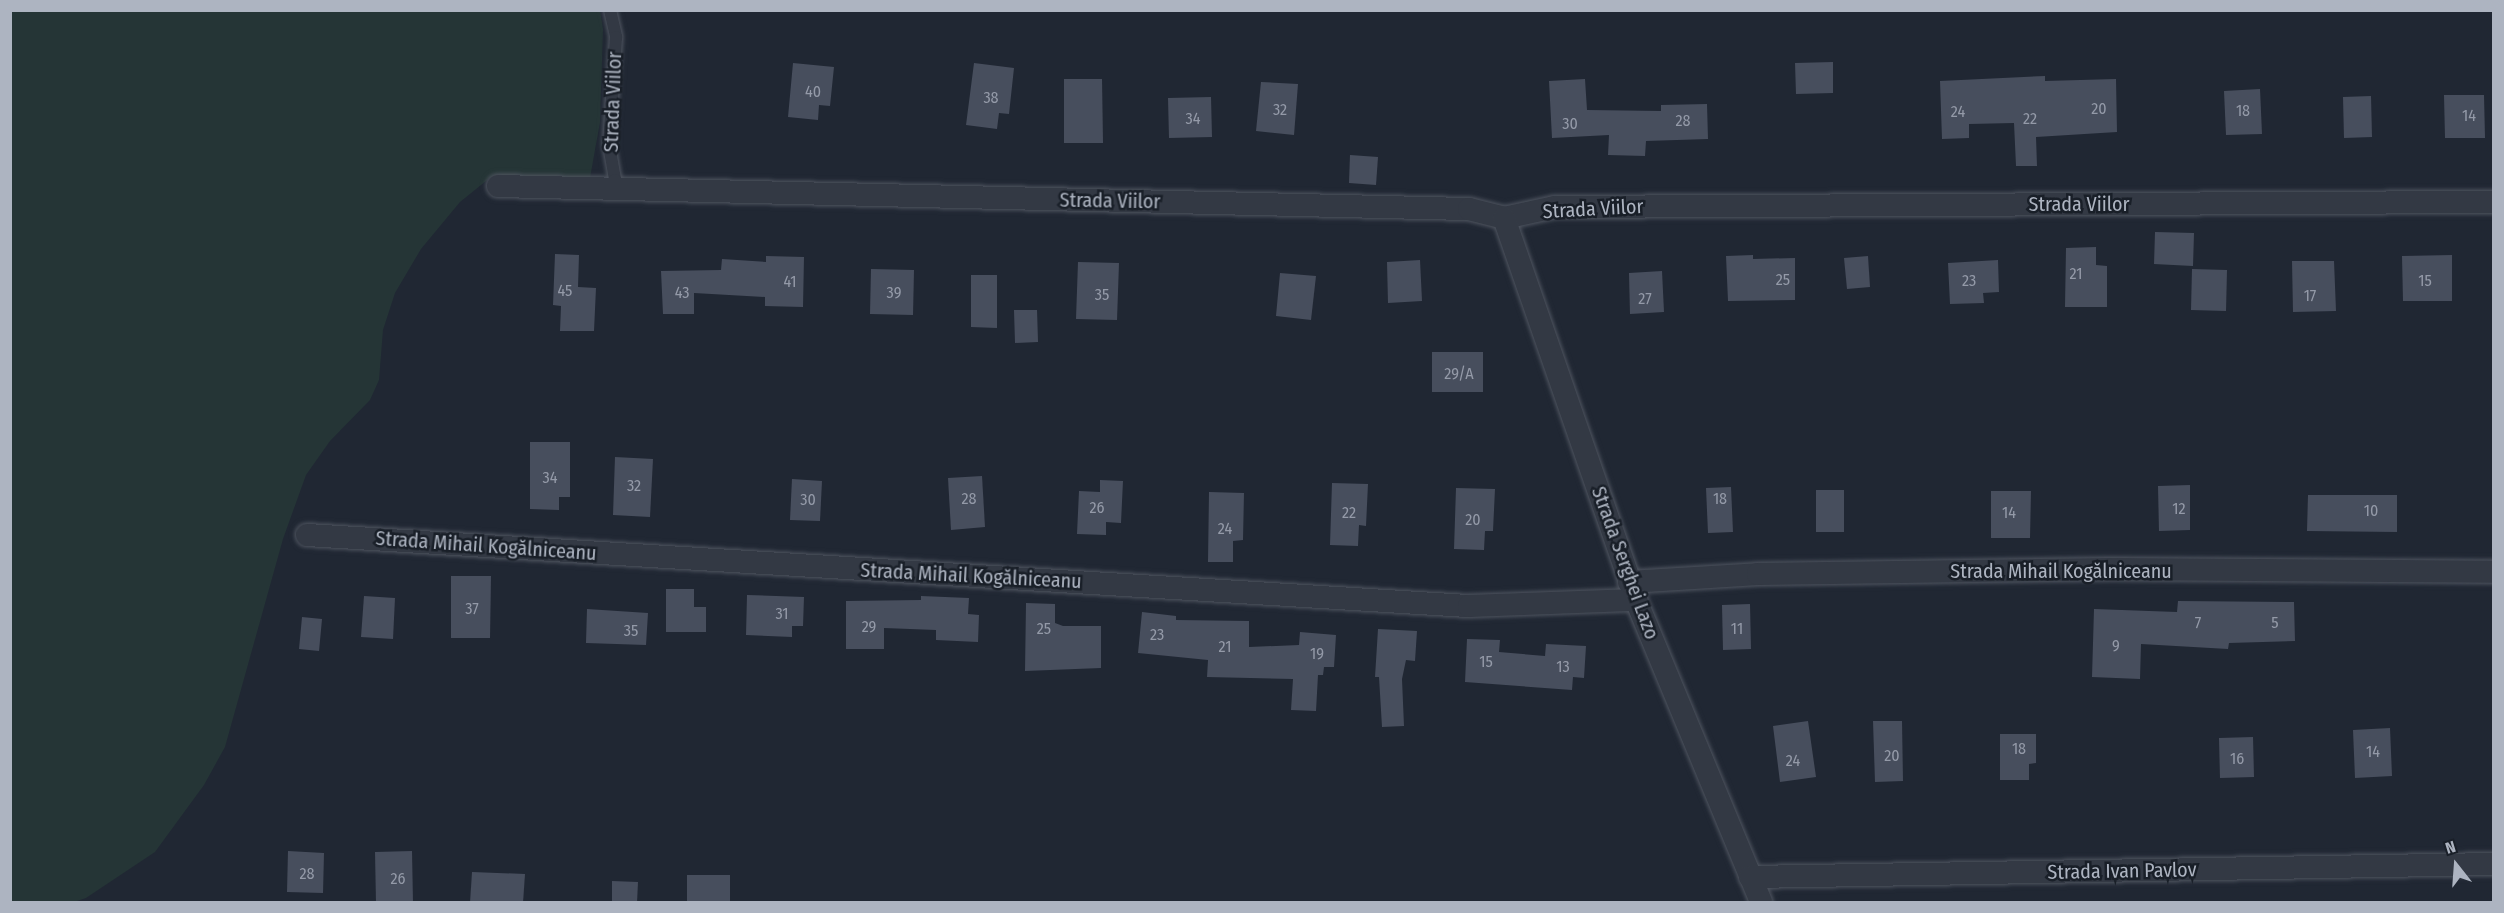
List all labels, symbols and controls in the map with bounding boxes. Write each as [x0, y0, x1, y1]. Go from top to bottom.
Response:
street label: Strada Viilor [599, 51, 627, 153]
house number: 40 [805, 82, 821, 102]
house number: 38 [983, 88, 999, 108]
house number: 20 [2091, 99, 2107, 119]
house number: 32 [1273, 100, 1287, 120]
house number: 18 [2236, 101, 2250, 121]
house number: 24 [1951, 102, 1965, 122]
house number: 14 [2462, 106, 2476, 126]
house number: 34 [1186, 109, 1200, 129]
house number: 22 [2023, 109, 2037, 129]
house number: 28 [1675, 111, 1691, 131]
house number: 30 [1562, 114, 1578, 134]
street label: Strada Viilor [1059, 188, 1161, 214]
street label: Strada Viilor [2029, 192, 2129, 216]
street label: Strada Viilor [1542, 194, 1644, 224]
house number: 21 [2070, 264, 2082, 284]
house number: 25 [1776, 270, 1790, 290]
house number: 23 [1962, 271, 1976, 291]
house number: 15 [2418, 271, 2432, 291]
house number: 41 [783, 272, 797, 292]
house number: 45 [558, 281, 572, 301]
house number: 43 [675, 283, 689, 303]
house number: 39 [887, 283, 901, 303]
house number: 35 [1095, 285, 1109, 305]
house number: 17 [2304, 286, 2316, 306]
house number: 27 [1638, 289, 1652, 309]
house number: 29/A [1444, 364, 1474, 384]
house number: 34 [543, 468, 557, 488]
house number: 32 [627, 476, 641, 496]
street label: Strada Serghei Lazo [1586, 483, 1664, 643]
house number: 28 [961, 489, 977, 509]
house number: 18 [1713, 489, 1727, 509]
house number: 30 [800, 490, 816, 510]
house number: 26 [1090, 498, 1104, 518]
house number: 12 [2172, 499, 2186, 519]
house number: 10 [2364, 501, 2378, 521]
house number: 22 [1342, 503, 1356, 523]
house number: 14 [2002, 503, 2016, 523]
house number: 20 [1465, 510, 1481, 530]
house number: 24 [1218, 519, 1232, 539]
street label: Strada Mihail Kogălniceanu [375, 526, 597, 566]
street label: Strada Mihail Kogălniceanu [860, 558, 1082, 594]
street label: Strada Mihail Kogălniceanu [1950, 559, 2172, 583]
house number: 37 [465, 599, 479, 619]
house number: 31 [775, 604, 789, 624]
house number: 7 [2195, 613, 2201, 633]
house number: 5 [2271, 613, 2279, 633]
house number: 29 [862, 617, 876, 637]
house number: 25 [1037, 619, 1051, 639]
house number: 11 [1731, 619, 1743, 639]
house number: 35 [624, 621, 638, 641]
house number: 23 [1150, 625, 1164, 645]
house number: 9 [2112, 636, 2120, 656]
house number: 21 [1219, 637, 1231, 657]
house number: 19 [1310, 644, 1324, 664]
house number: 15 [1479, 652, 1493, 672]
house number: 13 [1556, 657, 1570, 677]
house number: 18 [2012, 739, 2026, 759]
house number: 14 [2366, 742, 2380, 762]
house number: 20 [1884, 746, 1900, 766]
house number: 16 [2230, 749, 2244, 769]
house number: 24 [1786, 751, 1800, 771]
north arrow [2426, 835, 2486, 895]
text: N [2443, 837, 2458, 858]
street label: Strada Ivan Pavlov [2047, 858, 2197, 884]
house number: 28 [299, 864, 315, 884]
house number: 26 [391, 869, 405, 889]

